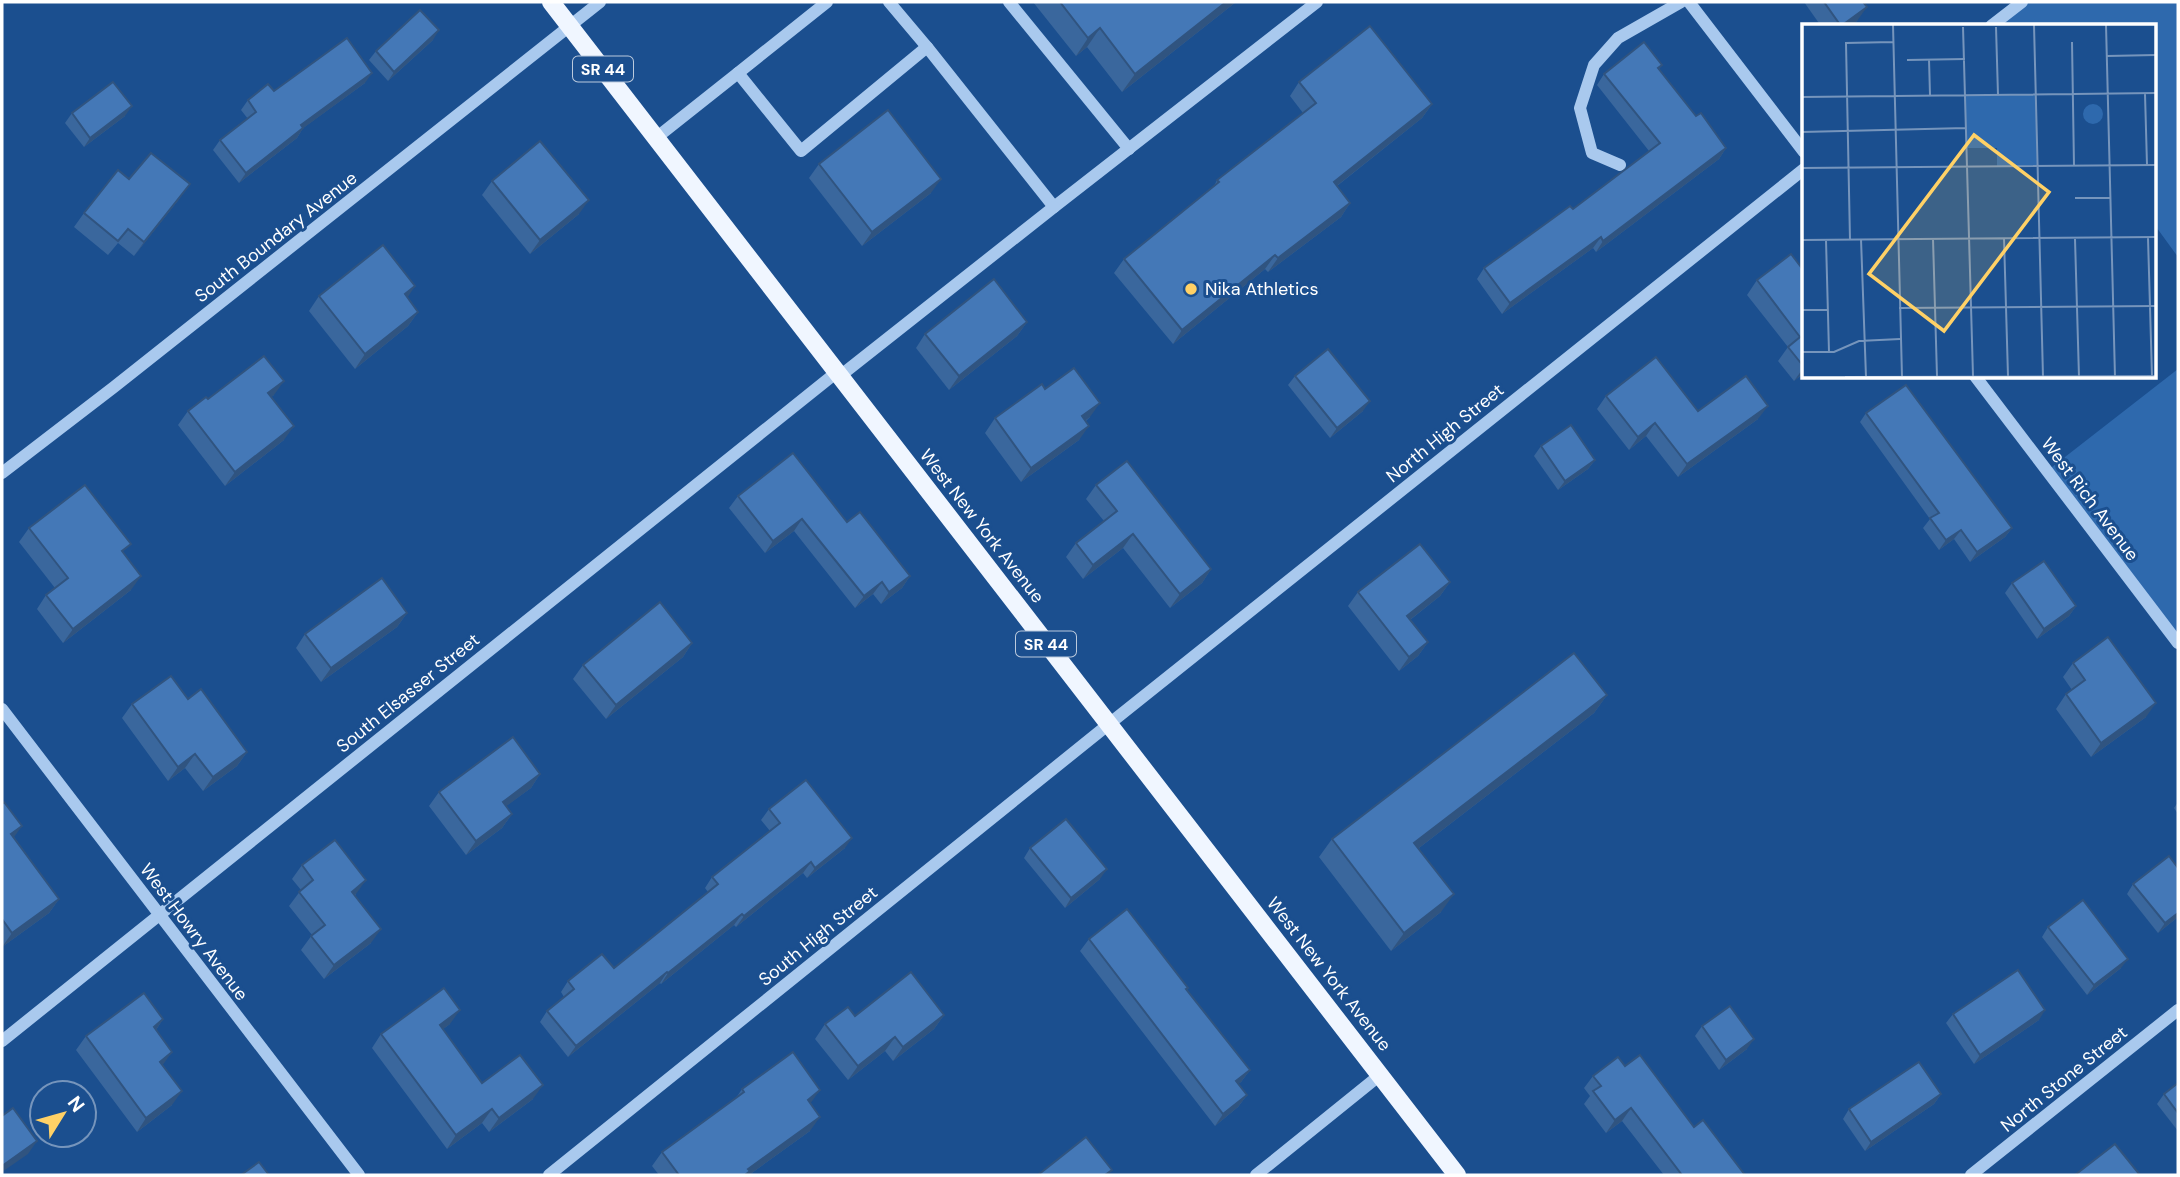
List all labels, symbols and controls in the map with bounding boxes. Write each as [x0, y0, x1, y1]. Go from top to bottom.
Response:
inset map [1802, 24, 2156, 378]
road number: SR 44 [573, 57, 633, 82]
street label: South Boundary Avenue [190, 166, 362, 308]
place label: Nika Athletics [1205, 277, 1319, 301]
marker: Nika Athletics [1183, 281, 1199, 297]
street label: North High Street [1381, 378, 1509, 488]
street label: West Rich Avenue [2036, 432, 2144, 566]
street label: West New York Avenue [914, 444, 1050, 608]
street label: South Elsasser Street [332, 628, 484, 758]
road number: SR 44 [1016, 632, 1076, 656]
street label: West Howry Avenue [134, 858, 254, 1006]
street label: South High Street [754, 881, 882, 991]
street label: West New York Avenue [1261, 892, 1397, 1056]
street label: North Stone Street [1996, 1021, 2132, 1137]
north arrow [28, 1079, 98, 1149]
text: N [62, 1091, 90, 1117]

